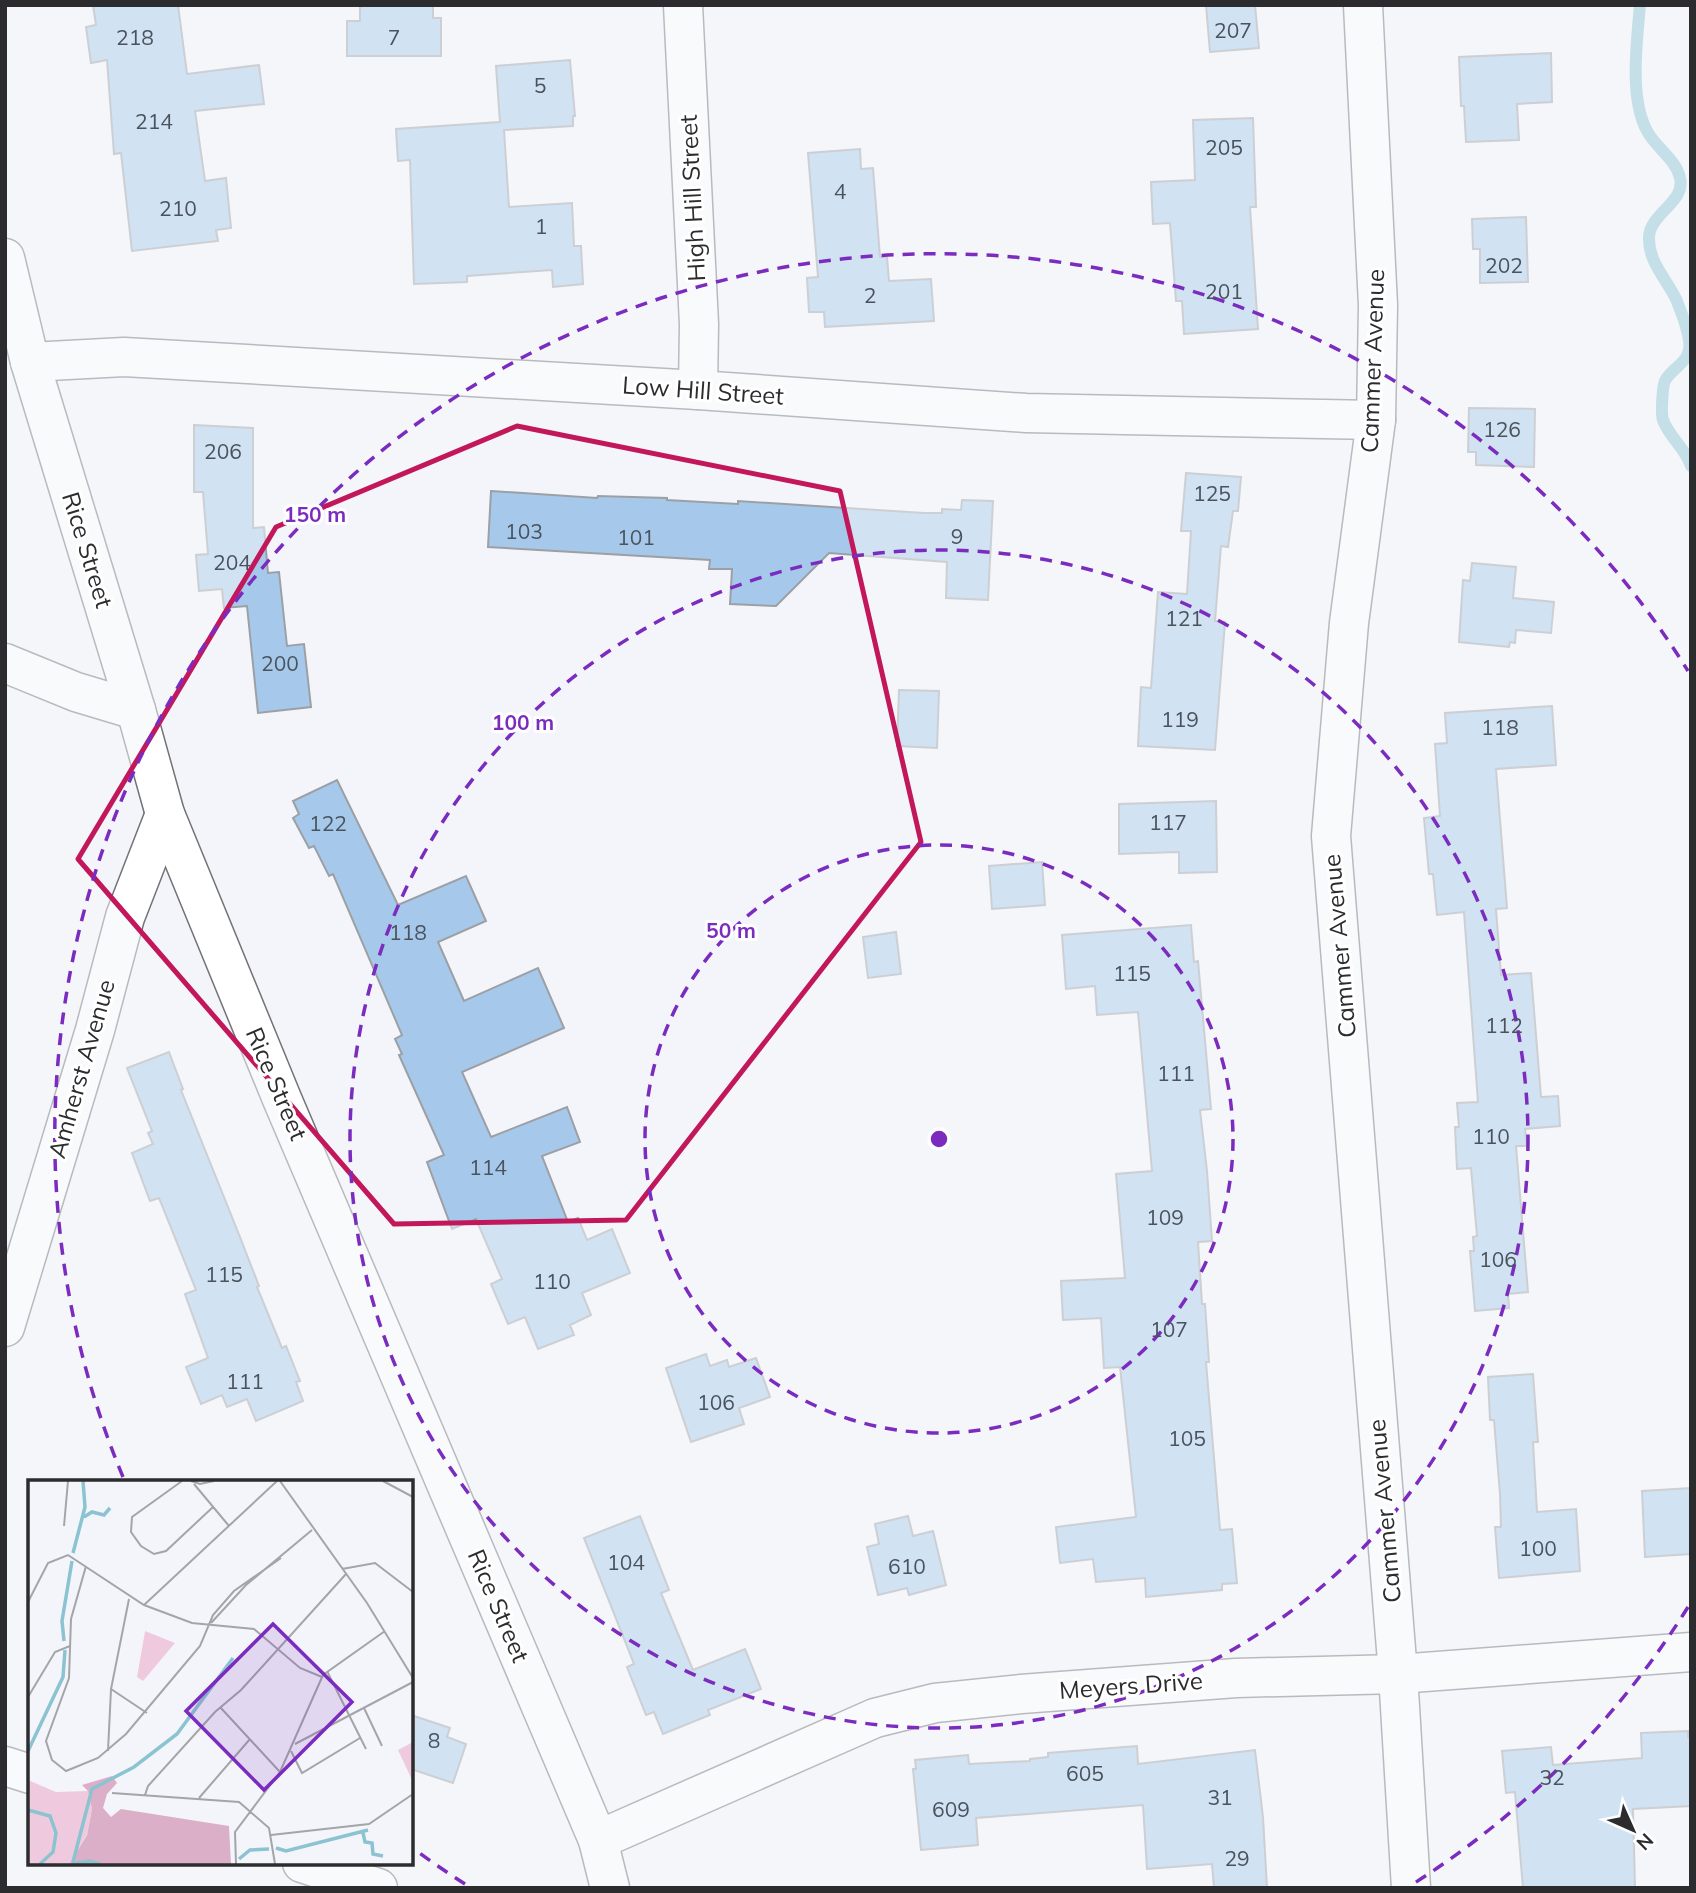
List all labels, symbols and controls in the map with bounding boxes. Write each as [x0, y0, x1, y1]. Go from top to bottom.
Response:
house number: 207 [1214, 17, 1252, 43]
house number: 218 [116, 24, 154, 50]
house number: 7 [388, 24, 400, 50]
house number: 5 [534, 72, 546, 98]
house number: 214 [135, 108, 173, 134]
street label: High Hill Street [673, 114, 711, 282]
house number: 205 [1205, 134, 1243, 160]
house number: 4 [834, 178, 847, 204]
house number: 210 [159, 195, 197, 221]
house number: 1 [535, 213, 547, 239]
house number: 202 [1485, 252, 1523, 278]
street label: Cammer Avenue [1354, 268, 1390, 454]
house number: 201 [1205, 278, 1243, 304]
house number: 2 [864, 282, 876, 308]
street label: Low Hill Street [621, 369, 785, 411]
house number: 126 [1483, 416, 1521, 442]
house number: 206 [204, 438, 242, 464]
house number: 125 [1193, 480, 1231, 506]
street label: Rice Street [56, 488, 120, 611]
text: 150 m [284, 501, 346, 527]
house number: 103 [505, 518, 543, 544]
house number: 9 [951, 523, 963, 549]
house number: 101 [617, 524, 655, 550]
house number: 204 [213, 549, 251, 575]
house number: 121 [1165, 605, 1203, 631]
house number: 200 [261, 650, 299, 676]
house number: 119 [1161, 706, 1199, 732]
text: 100 m [492, 709, 554, 735]
house number: 118 [1481, 714, 1519, 740]
house number: 117 [1149, 809, 1187, 835]
house number: 122 [309, 810, 347, 836]
street label: Cammer Avenue [1316, 853, 1362, 1039]
text: 50 m [706, 917, 756, 943]
house number: 118 [389, 919, 427, 945]
house number: 115 [1113, 960, 1151, 986]
street label: Amherst Avenue [41, 976, 121, 1162]
house number: 112 [1485, 1012, 1523, 1038]
street label: Rice Street [240, 1023, 314, 1145]
house number: 111 [1157, 1060, 1195, 1086]
house number: 110 [1472, 1123, 1510, 1149]
centre of rings [927, 1127, 951, 1151]
house number: 114 [469, 1154, 507, 1180]
house number: 109 [1146, 1204, 1184, 1230]
house number: 106 [1479, 1246, 1517, 1272]
house number: 115 [205, 1261, 243, 1287]
house number: 110 [533, 1268, 571, 1294]
house number: 107 [1150, 1316, 1188, 1342]
house number: 111 [226, 1368, 264, 1394]
house number: 106 [697, 1389, 735, 1415]
street label: Cammer Avenue [1361, 1418, 1407, 1604]
house number: 105 [1168, 1425, 1206, 1451]
inset map [28, 1480, 413, 1865]
house number: 100 [1519, 1535, 1557, 1561]
street label: Rice Street [462, 1545, 536, 1667]
house number: 104 [607, 1549, 645, 1575]
house number: 610 [888, 1553, 926, 1579]
street label: Meyers Drive [1058, 1665, 1204, 1705]
house number: 8 [428, 1727, 440, 1753]
house number: 605 [1066, 1760, 1104, 1786]
house number: 32 [1539, 1764, 1565, 1790]
house number: 31 [1207, 1784, 1233, 1810]
north arrow [1598, 1795, 1668, 1865]
house number: 609 [932, 1796, 970, 1822]
text: N [1631, 1828, 1659, 1856]
house number: 29 [1224, 1845, 1250, 1871]

